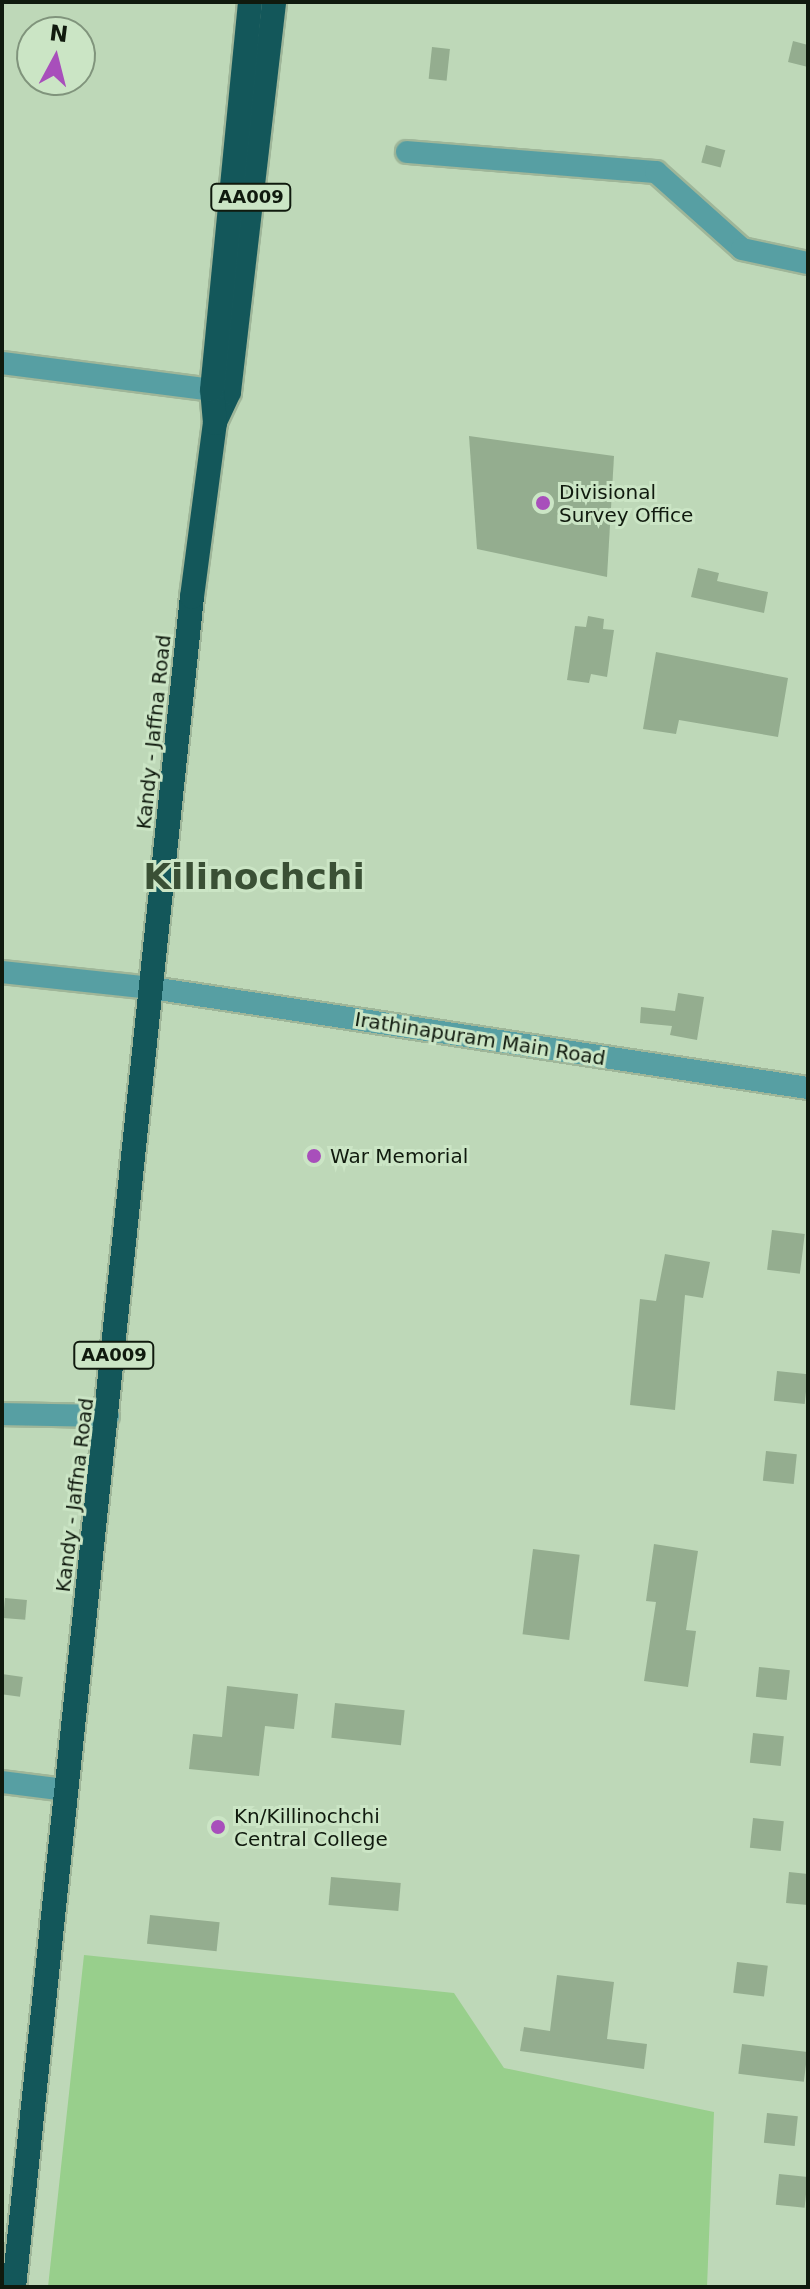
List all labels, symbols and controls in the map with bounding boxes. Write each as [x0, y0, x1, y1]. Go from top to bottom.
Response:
north arrow [16, 16, 96, 96]
text: N [48, 20, 69, 47]
road number: AA009 [209, 183, 293, 211]
place label: Divisional Survey Office [559, 480, 693, 527]
marker: Divisional Survey Office [534, 494, 552, 512]
street label: Kandy - Jaffna Road [132, 633, 176, 831]
district label: Kilinochchi [143, 855, 365, 899]
street label: Irathinapuram Main Road [353, 1007, 607, 1071]
place label: War Memorial [330, 1144, 468, 1168]
marker: War Memorial [305, 1147, 323, 1165]
road number: AA009 [72, 1341, 156, 1369]
street label: Kandy - Jaffna Road [51, 1396, 99, 1594]
place label: Kn/Killinochchi Central College [234, 1804, 388, 1851]
marker: Kn/Killinochchi Central College [209, 1818, 227, 1836]

